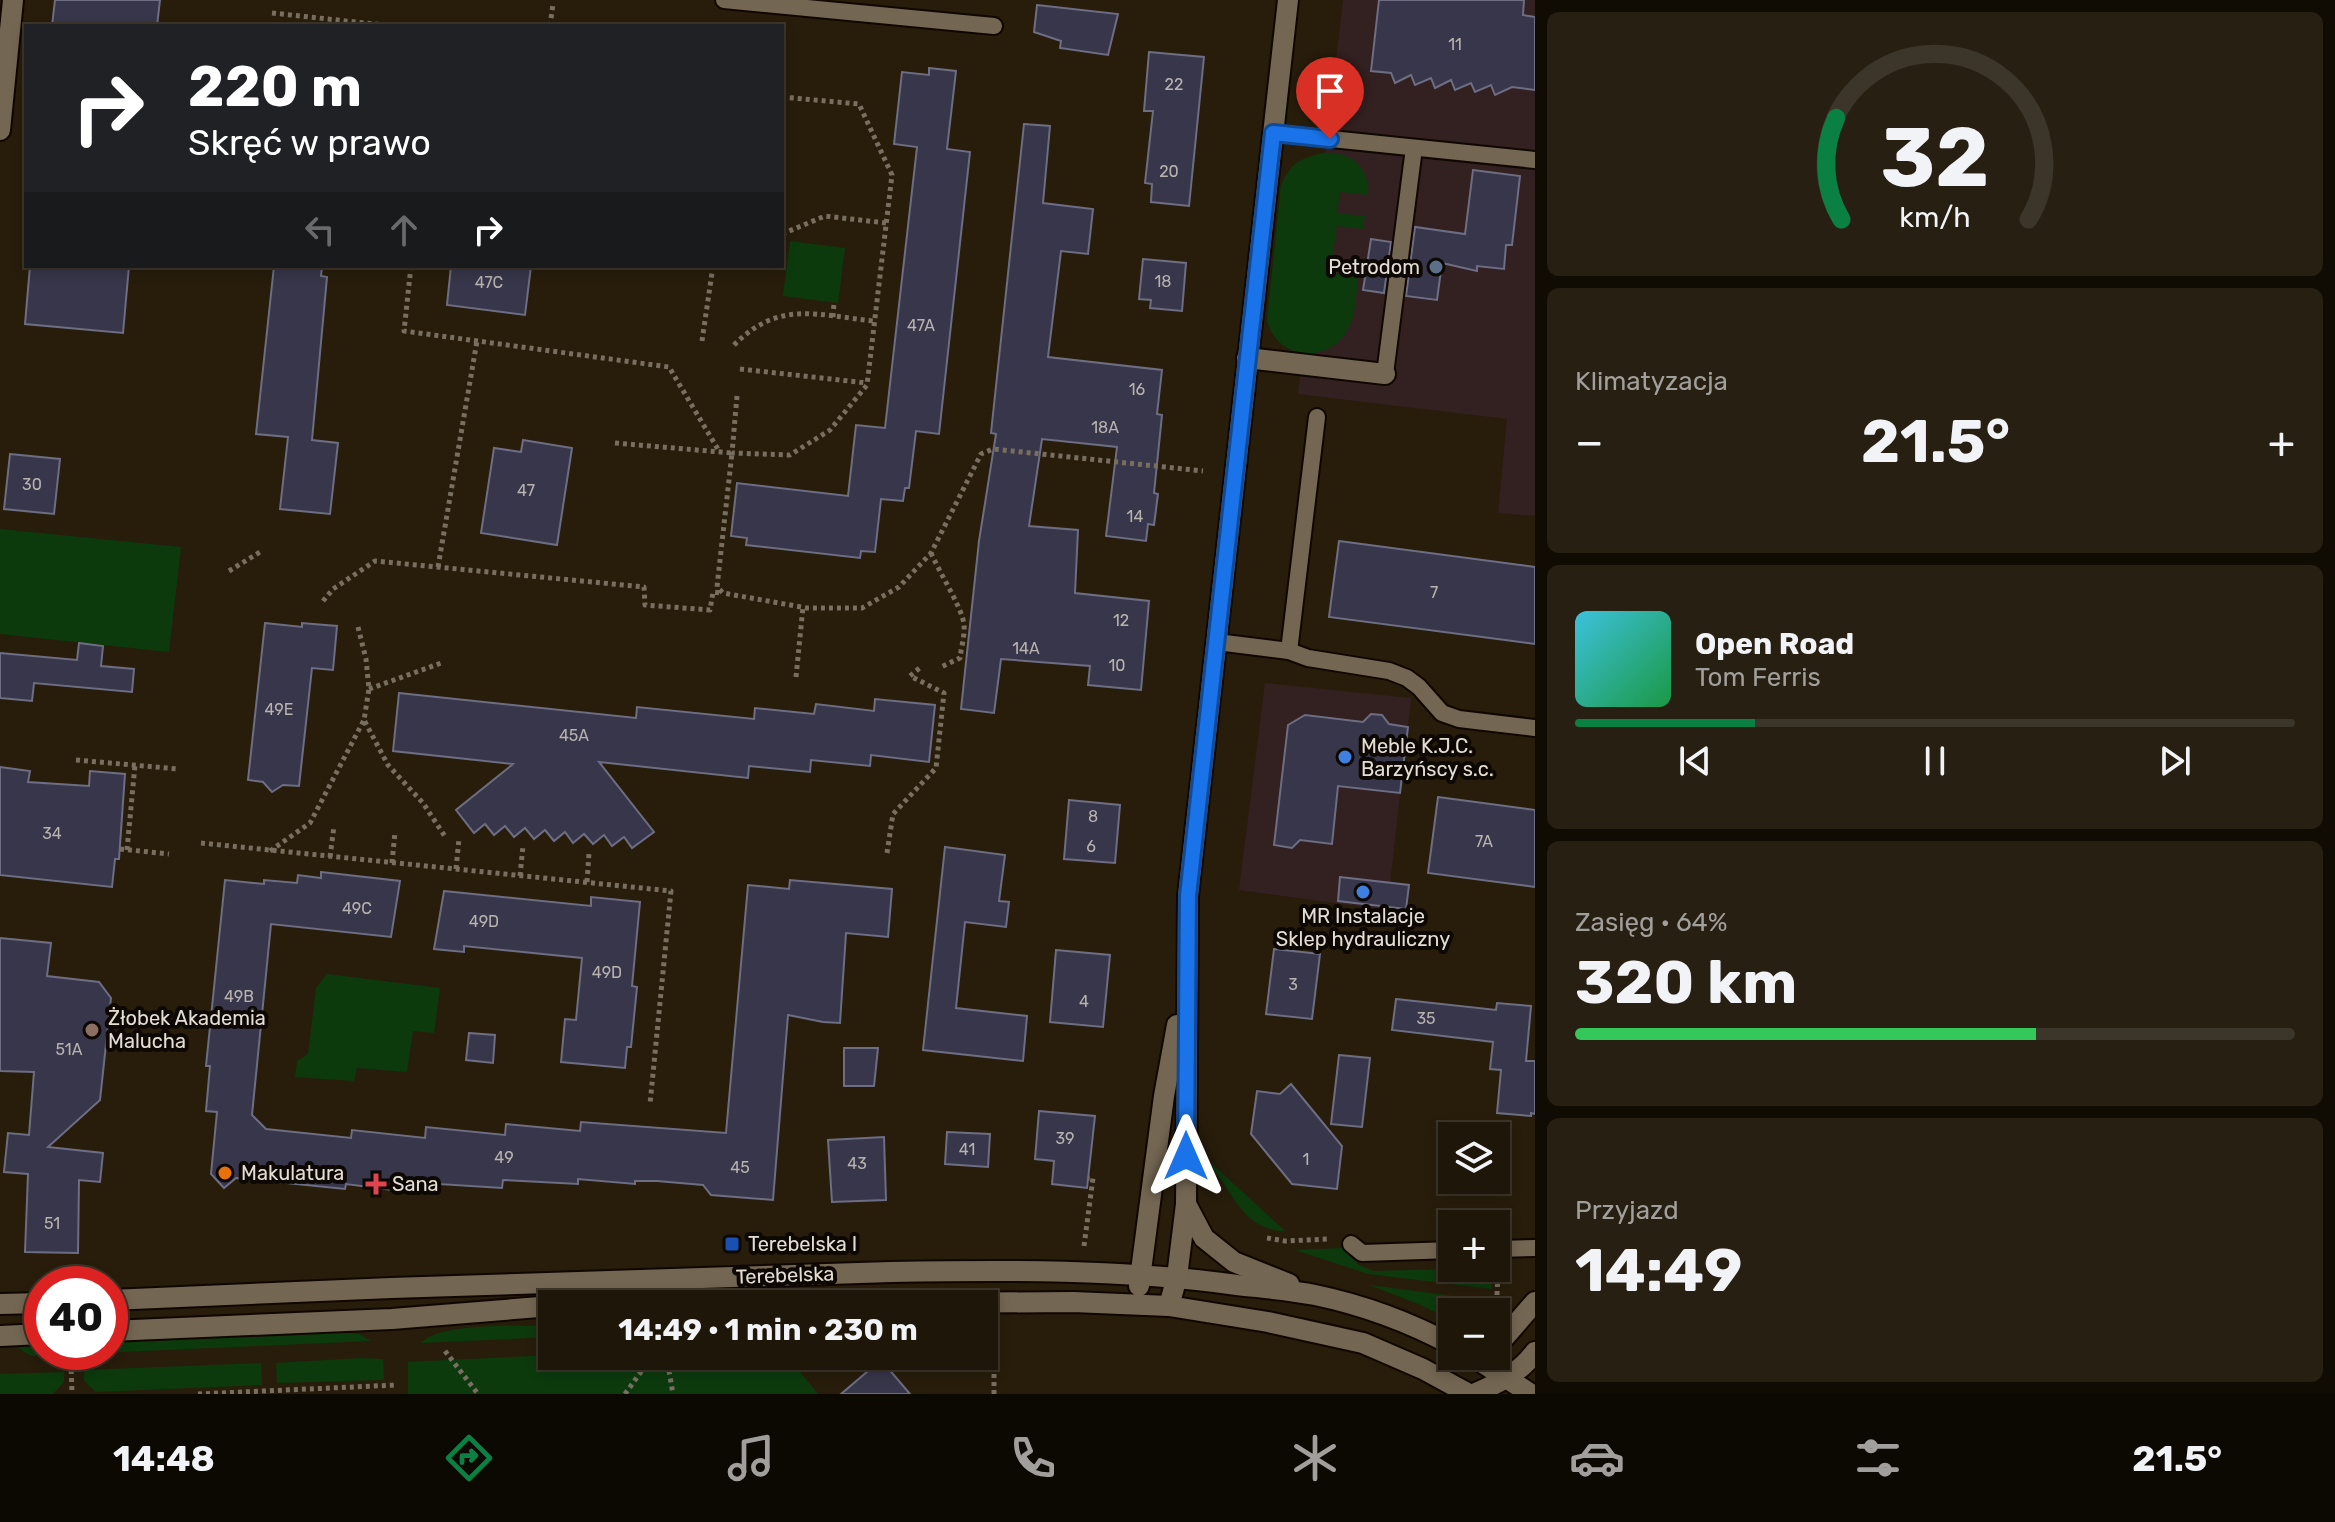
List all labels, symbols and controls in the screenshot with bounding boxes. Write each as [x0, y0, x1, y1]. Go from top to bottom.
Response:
house number: 11 [1448, 35, 1462, 54]
text: 220 m [188, 54, 362, 120]
icon: right [56, 56, 160, 160]
pin [1296, 57, 1364, 139]
icon: arrive [1308, 69, 1352, 113]
house number: 22 [1165, 75, 1183, 94]
text: 32 [1881, 108, 1989, 207]
text: Skręć w prawo [188, 121, 431, 164]
house number: 20 [1159, 162, 1179, 181]
text: km/h [1899, 200, 1971, 234]
icon: left [298, 208, 342, 252]
icon: ahead [382, 208, 426, 252]
icon: right [466, 208, 510, 252]
place label: Petrodom [1328, 255, 1420, 279]
marker: Petrodom [1427, 258, 1445, 276]
house number: 18 [1154, 272, 1172, 291]
house number: 47C [475, 273, 503, 292]
house number: 47A [907, 316, 935, 335]
text: Klimatyzacja [1575, 366, 1728, 397]
house number: 16 [1129, 380, 1146, 399]
text: 21.5° [1861, 406, 2010, 477]
text: − [1575, 416, 1604, 468]
text: + [2268, 416, 2295, 468]
house number: 18A [1091, 418, 1119, 437]
house number: 30 [22, 475, 42, 494]
house number: 47 [517, 481, 535, 500]
house number: 14 [1127, 507, 1143, 526]
house number: 7 [1430, 583, 1438, 602]
house number: 12 [1113, 611, 1129, 630]
text: Open Road [1695, 626, 1854, 662]
house number: 14A [1012, 639, 1040, 658]
house number: 10 [1108, 656, 1126, 675]
text: Tom Ferris [1695, 662, 1821, 693]
house number: 49E [265, 700, 294, 719]
house number: 45A [559, 726, 589, 745]
place label: Meble K.J.C. Barzyńscy s.c. [1361, 734, 1494, 781]
icon: previous [1673, 739, 1717, 783]
icon: pause [1913, 739, 1957, 783]
icon: next [2153, 739, 2197, 783]
marker: Meble K.J.C. Barzyńscy s.c. [1336, 748, 1354, 766]
house number: 8 [1088, 807, 1098, 826]
house number: 34 [42, 824, 62, 843]
house number: 7A [1475, 832, 1493, 851]
house number: 6 [1086, 837, 1096, 856]
marker: MR Instalacje Sklep hydrauliczny [1354, 883, 1372, 901]
house number: 49C [342, 899, 372, 918]
place label: MR Instalacje Sklep hydrauliczny [1276, 904, 1450, 951]
text: Zasięg · 64% [1575, 907, 1728, 938]
house number: 49D [469, 912, 499, 931]
text: 320 km [1575, 947, 1797, 1018]
house number: 49D [592, 963, 622, 982]
house number: 3 [1288, 975, 1298, 994]
house number: 49B [224, 987, 254, 1006]
house number: 4 [1079, 992, 1089, 1011]
place label: Żłobek Akademia Malucha [108, 1006, 266, 1053]
house number: 35 [1416, 1009, 1436, 1028]
marker: Żłobek Akademia Malucha [83, 1021, 101, 1039]
house number: 51A [56, 1040, 83, 1059]
position arrow [1144, 1114, 1228, 1198]
map controls [1438, 1122, 1510, 1370]
button: layers [1438, 1122, 1510, 1194]
house number: 39 [1055, 1129, 1075, 1148]
house number: 41 [959, 1140, 975, 1159]
house number: 49 [494, 1148, 514, 1167]
house number: 1 [1303, 1150, 1309, 1169]
house number: 43 [847, 1154, 867, 1173]
house number: 45 [730, 1158, 750, 1177]
place label: Makulatura [241, 1161, 344, 1185]
marker: Makulatura [216, 1164, 234, 1182]
place label: Sana [392, 1172, 439, 1196]
marker: Sana [367, 1175, 385, 1193]
text: Przyjazd [1575, 1195, 1679, 1226]
button: + [1438, 1210, 1510, 1282]
house number: 51 [44, 1214, 60, 1233]
place label: Terebelska I [748, 1232, 857, 1256]
marker: Terebelska I [723, 1235, 741, 1253]
text: 14:49 [1575, 1235, 1743, 1306]
street label: Terebelska [735, 1261, 835, 1289]
speed limit sign: 40 [24, 1266, 128, 1370]
button: − [1438, 1298, 1510, 1370]
text: 14:49 · 1 min · 230 m [618, 1312, 918, 1348]
icon: directions [441, 1430, 497, 1486]
icon: music [723, 1430, 779, 1486]
icon: phone [1005, 1430, 1061, 1486]
icon: climate [1287, 1430, 1343, 1486]
icon: car [1569, 1430, 1625, 1486]
icon: filters [1850, 1430, 1906, 1486]
text: 14:48 [113, 1437, 215, 1480]
text: 21.5° [2132, 1437, 2222, 1480]

